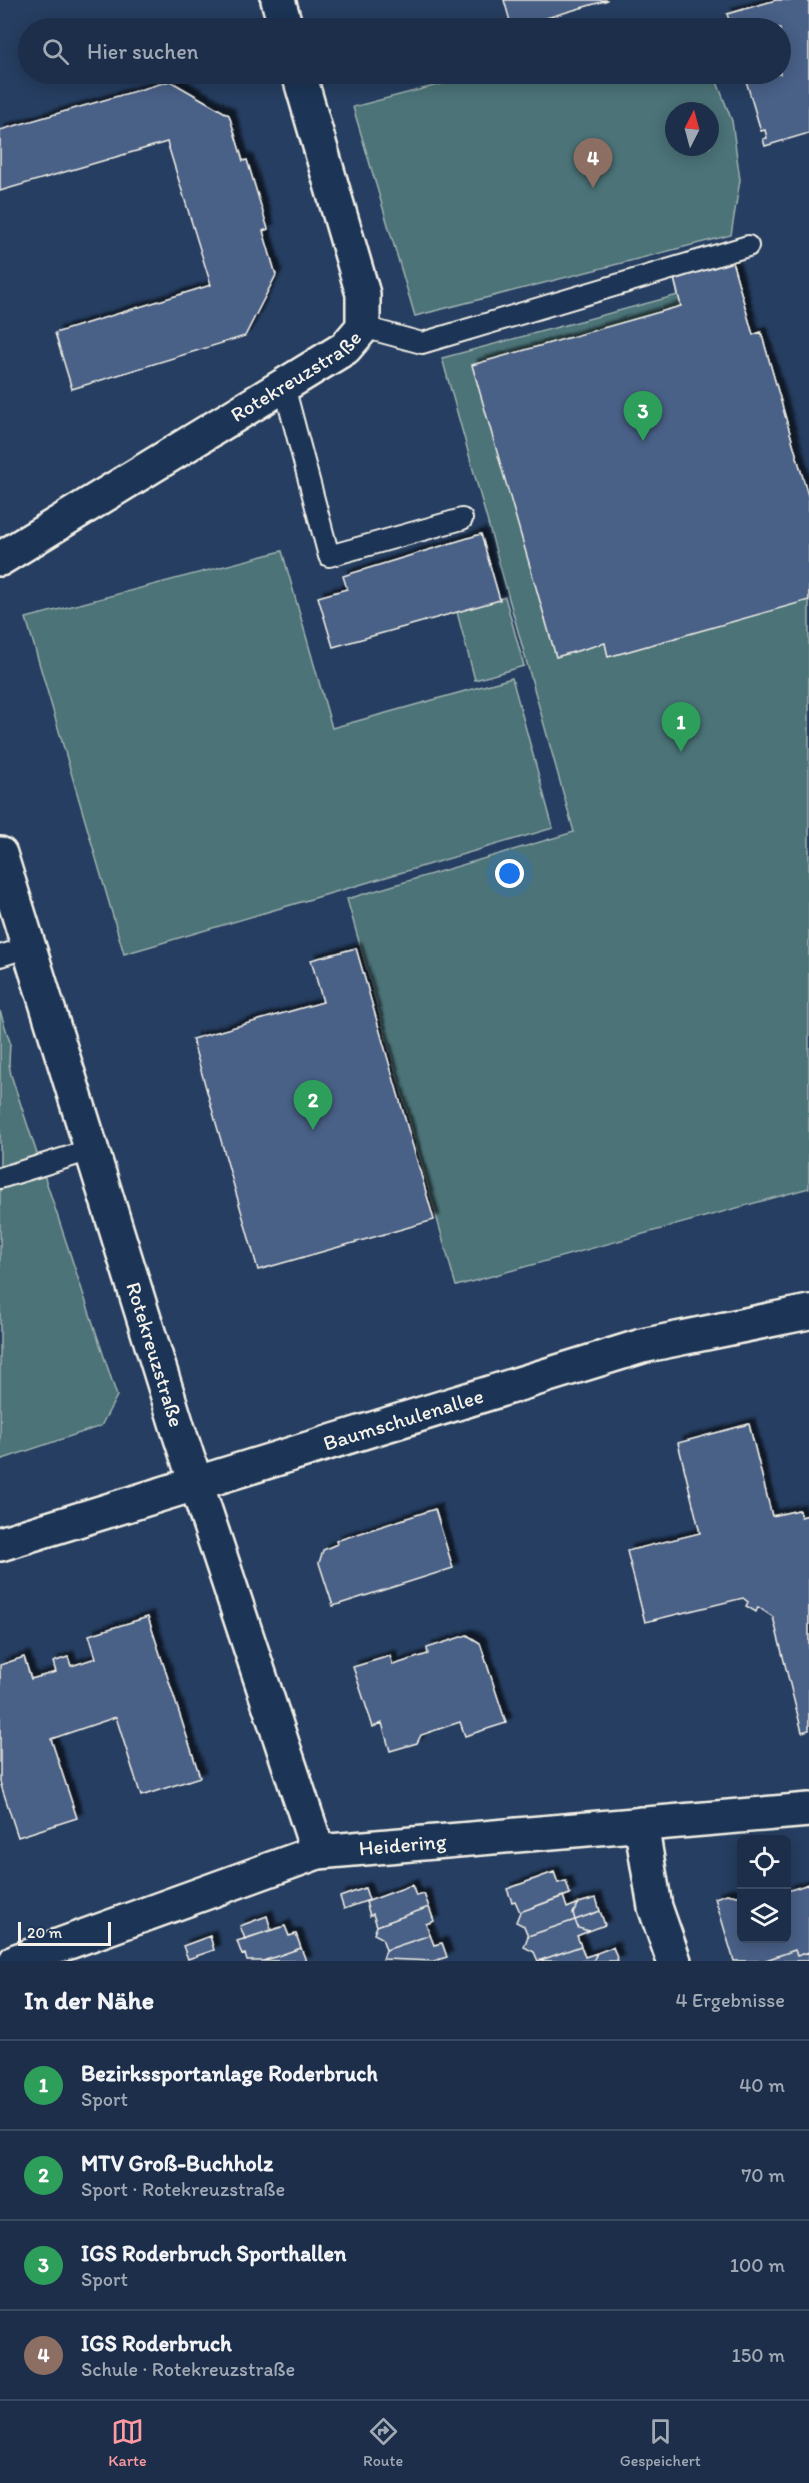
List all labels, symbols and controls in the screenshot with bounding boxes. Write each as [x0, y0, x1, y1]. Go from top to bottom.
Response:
search box [18, 18, 791, 84]
icon: search [39, 35, 72, 68]
text: Hier suchen [87, 38, 198, 65]
north arrow [665, 102, 719, 156]
pin: 4 [574, 138, 612, 188]
street label: Rotekreuzstraße [226, 325, 366, 427]
pin: 3 [624, 392, 662, 441]
pin: 1 [662, 702, 700, 752]
your location [495, 859, 524, 888]
pin: 2 [294, 1080, 332, 1130]
street label: Rotekreuzstraße [121, 1279, 190, 1430]
street label: Baumschulenallee [320, 1383, 486, 1456]
street label: Heidering [358, 1828, 448, 1860]
map controls [737, 1835, 791, 1943]
button: locate [737, 1835, 791, 1889]
button: layers [737, 1889, 791, 1943]
scale bar [18, 1919, 111, 1946]
text: 20 m [27, 1923, 62, 1942]
text: In der Nähe [24, 1984, 154, 2016]
text: 4 Ergebnisse [675, 1988, 785, 2012]
text: Bezirkssportanlage Roderbruch [81, 2060, 378, 2087]
text: 1 [39, 2073, 48, 2097]
text: 40 m [739, 2073, 785, 2097]
text: Sport [81, 2087, 128, 2111]
text: MTV Groß-Buchholz [81, 2150, 273, 2177]
text: 2 [38, 2163, 49, 2187]
text: 70 m [741, 2163, 785, 2187]
text: Sport · Rotekreuzstraße [81, 2177, 285, 2201]
text: IGS Roderbruch Sporthallen [81, 2240, 347, 2267]
text: 3 [38, 2253, 49, 2277]
text: 100 m [730, 2253, 785, 2277]
text: Sport [81, 2267, 128, 2291]
text: IGS Roderbruch [81, 2330, 232, 2357]
text: 4 [37, 2343, 50, 2367]
text: 150 m [732, 2343, 785, 2367]
text: Schule · Rotekreuzstraße [81, 2357, 295, 2381]
tab: Karte [108, 2415, 147, 2470]
tab: Route [363, 2415, 403, 2470]
tab: Gespeichert [620, 2415, 701, 2470]

